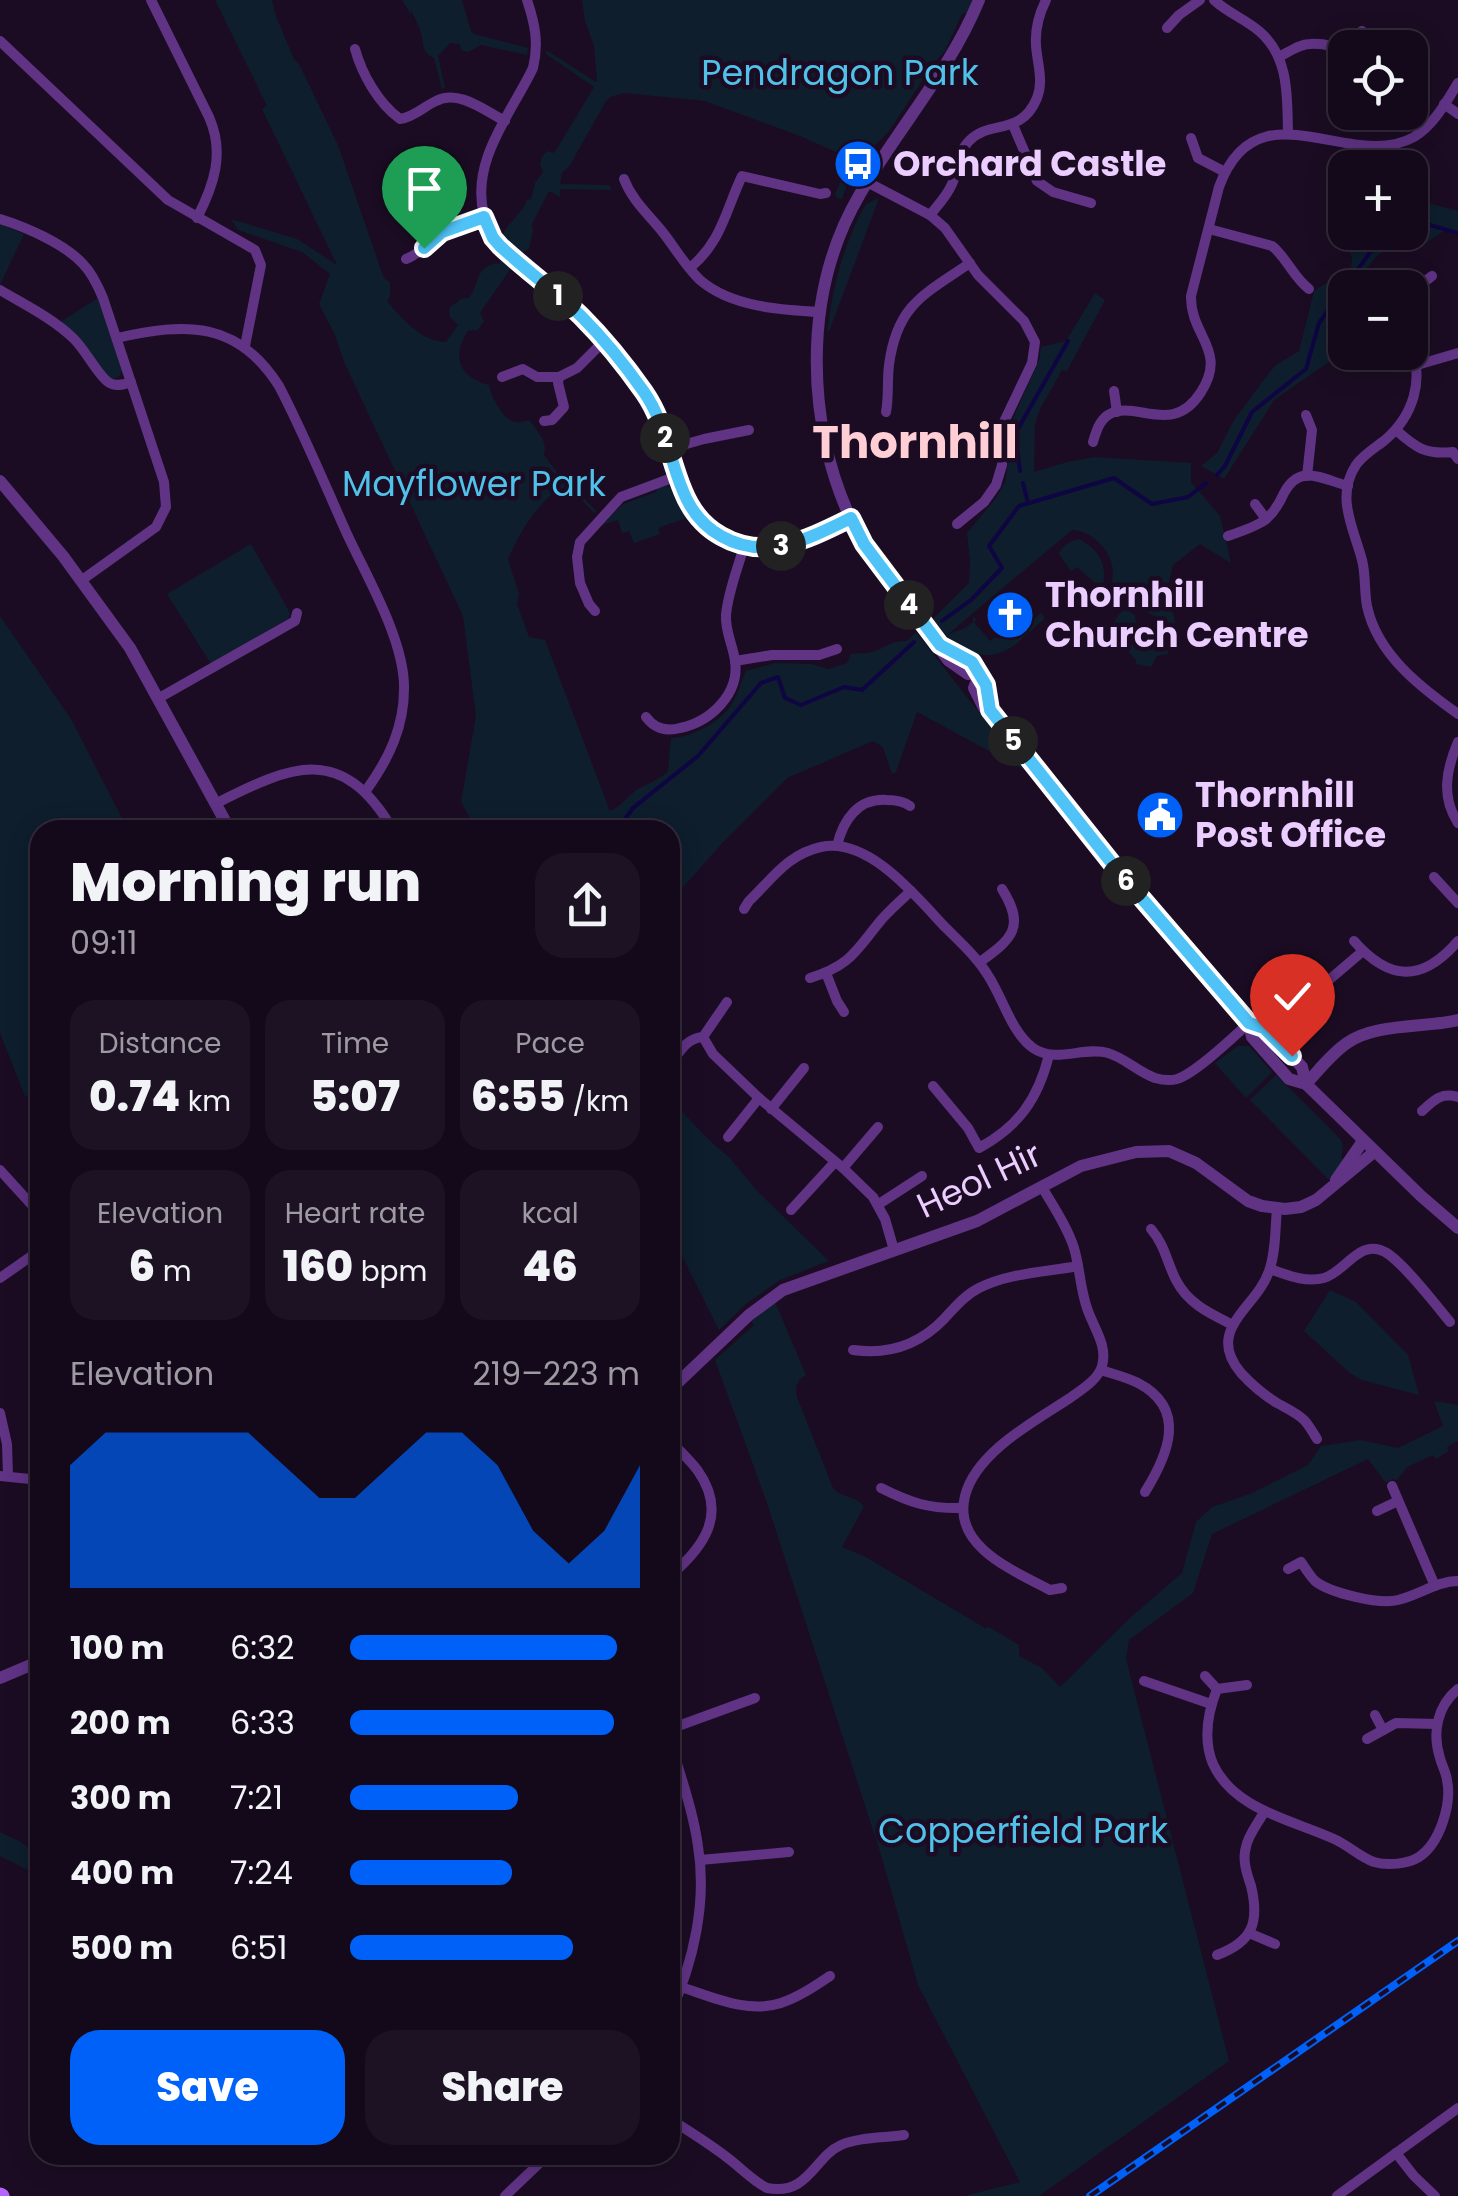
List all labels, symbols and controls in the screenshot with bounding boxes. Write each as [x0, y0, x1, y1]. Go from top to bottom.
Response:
map controls [1328, 30, 1428, 370]
button: locate [1328, 30, 1428, 130]
park label: Pendragon Park [701, 48, 979, 97]
bus stop icon: Orchard Castle [832, 138, 884, 190]
place label: Orchard Castle [893, 139, 1166, 188]
pin [382, 146, 467, 249]
button: + [1328, 150, 1428, 250]
icon: arrive [397, 161, 452, 216]
button: − [1328, 270, 1428, 370]
pin: 1 [533, 271, 583, 321]
text: 1 [553, 276, 563, 315]
district label: Thornhill [812, 411, 1018, 474]
pin: 2 [640, 413, 690, 463]
text: 2 [657, 418, 673, 457]
park label: Mayflower Park [342, 459, 606, 508]
pin: 3 [756, 521, 806, 571]
text: 3 [773, 526, 789, 565]
place label: Thornhill Church Centre [1045, 570, 1309, 659]
pin: 4 [884, 580, 934, 630]
text: 4 [900, 585, 918, 624]
church icon: Thornhill Church Centre [984, 589, 1036, 641]
pin: 5 [988, 716, 1038, 766]
text: 5 [1004, 721, 1022, 760]
place label: Thornhill Post Office [1195, 770, 1386, 859]
public building icon: Thornhill Post Office [1134, 789, 1186, 841]
text: Morning run [70, 843, 421, 920]
button: share [535, 853, 640, 958]
pin: 6 [1101, 856, 1151, 906]
text: 6 [1117, 861, 1135, 900]
text: 09:11 [70, 920, 138, 965]
pin [1250, 954, 1335, 1057]
icon: check [1265, 969, 1320, 1024]
text: Distance [99, 1024, 221, 1063]
text: Time [321, 1024, 389, 1063]
text: Pace [515, 1024, 585, 1063]
text: 0.74 [89, 1067, 180, 1126]
text: 5:07 [310, 1067, 400, 1126]
text: 6:55 [471, 1067, 565, 1126]
text: km [180, 1082, 231, 1121]
text: /km [565, 1082, 629, 1121]
street label: Heol Hir [909, 1129, 1049, 1230]
text: Elevation [97, 1194, 223, 1233]
text: Heart rate [285, 1194, 425, 1233]
text: kcal [521, 1194, 579, 1233]
text: 6 [129, 1237, 155, 1296]
text: 160 [283, 1237, 353, 1296]
text: 46 [522, 1237, 578, 1296]
text: m [155, 1252, 192, 1291]
text: bpm [353, 1252, 427, 1291]
text: Elevation [70, 1351, 214, 1396]
text: 219–223 m [472, 1351, 640, 1396]
text: 100 m [70, 1625, 164, 1670]
text: 6:32 [230, 1625, 294, 1670]
text: 200 m [70, 1700, 171, 1745]
text: 6:33 [230, 1700, 295, 1745]
text: 300 m [70, 1775, 172, 1820]
text: 7:21 [230, 1775, 283, 1820]
park label: Copperfield Park [878, 1806, 1168, 1855]
text: 400 m [70, 1850, 174, 1895]
text: 7:24 [230, 1850, 293, 1895]
text: 500 m [70, 1925, 173, 1970]
text: 6:51 [230, 1925, 287, 1970]
button: Save [70, 2030, 345, 2145]
button: Share [365, 2030, 640, 2145]

